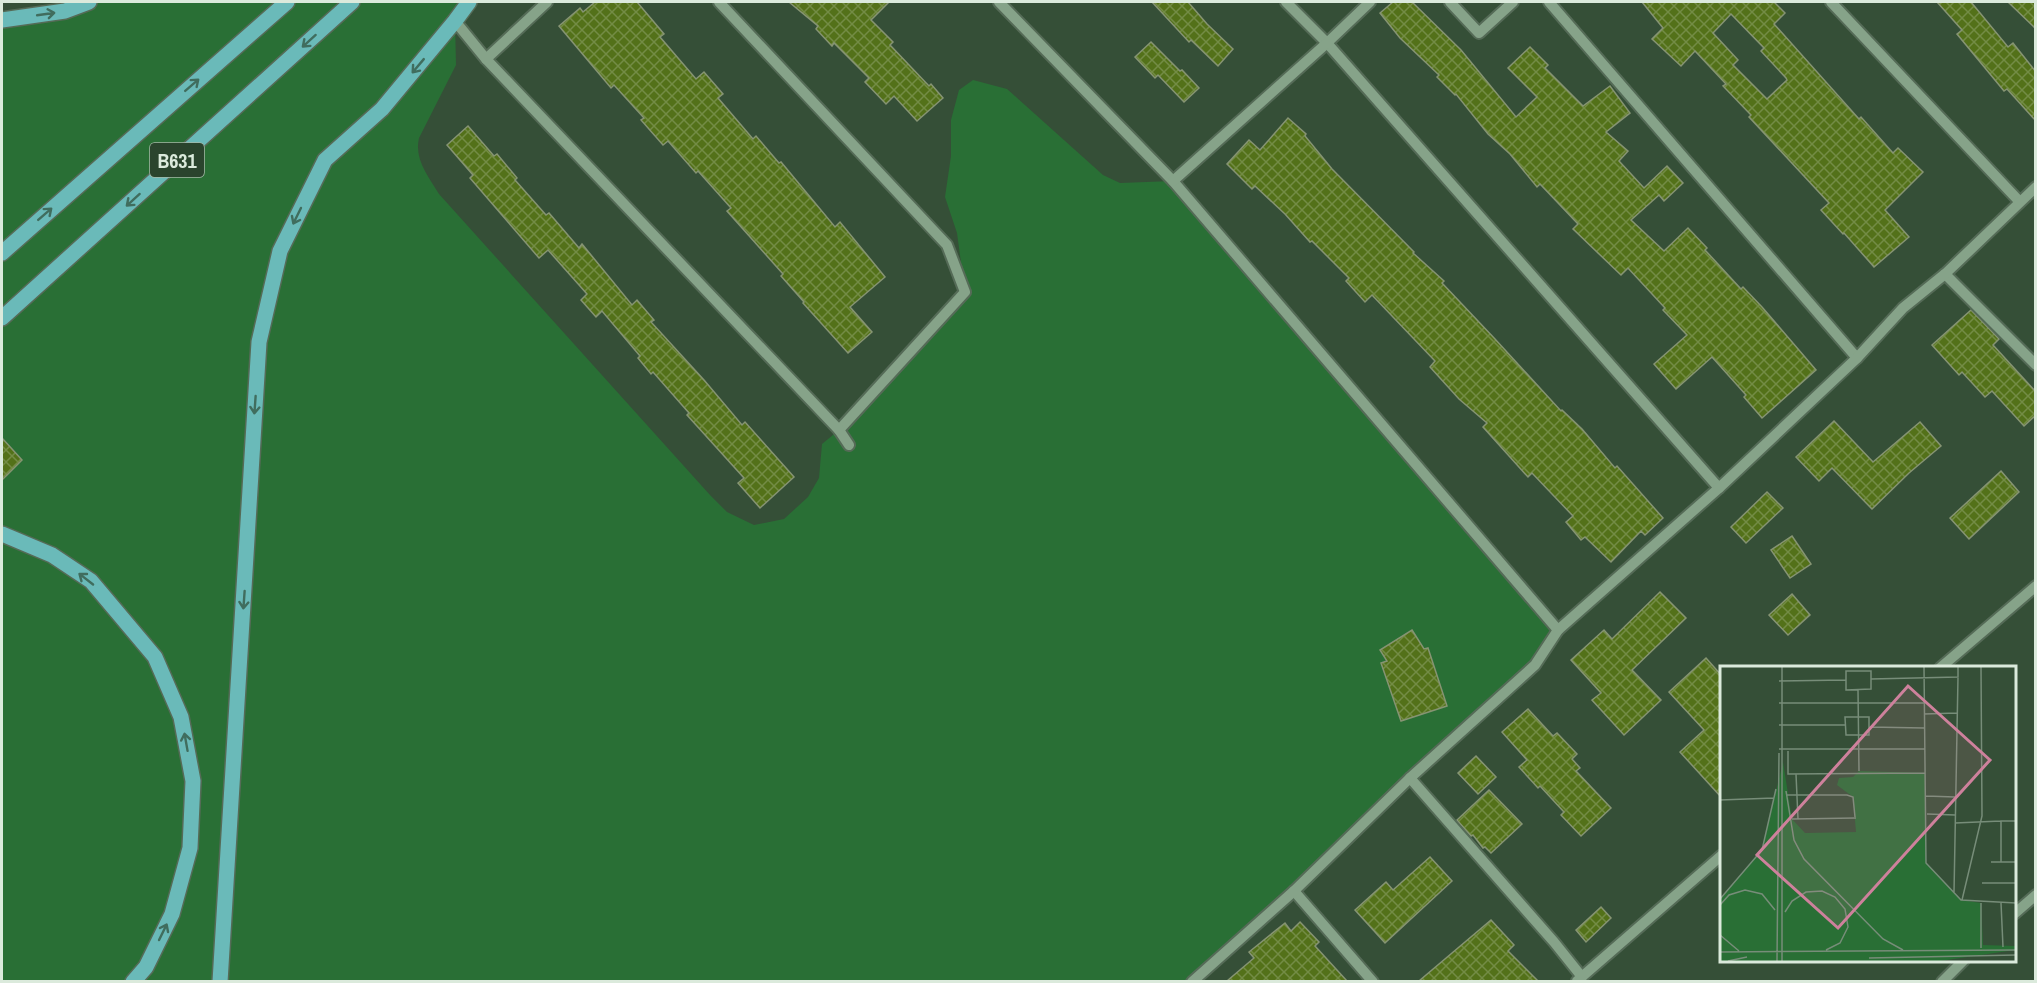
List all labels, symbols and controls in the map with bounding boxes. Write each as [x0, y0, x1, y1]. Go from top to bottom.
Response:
one-way arrow [36, 8, 56, 19]
one-way arrow [302, 34, 317, 48]
one-way arrow [411, 58, 425, 73]
one-way arrow [184, 78, 199, 92]
road number: B631 [150, 143, 204, 177]
one-way arrow [126, 193, 141, 207]
one-way arrow [38, 207, 53, 221]
one-way arrow [291, 207, 303, 225]
one-way arrow [250, 395, 261, 415]
one-way arrow [79, 573, 95, 585]
one-way arrow [238, 589, 249, 609]
inset map [1720, 666, 2016, 962]
one-way arrow [180, 733, 191, 752]
one-way arrow [158, 923, 170, 941]

